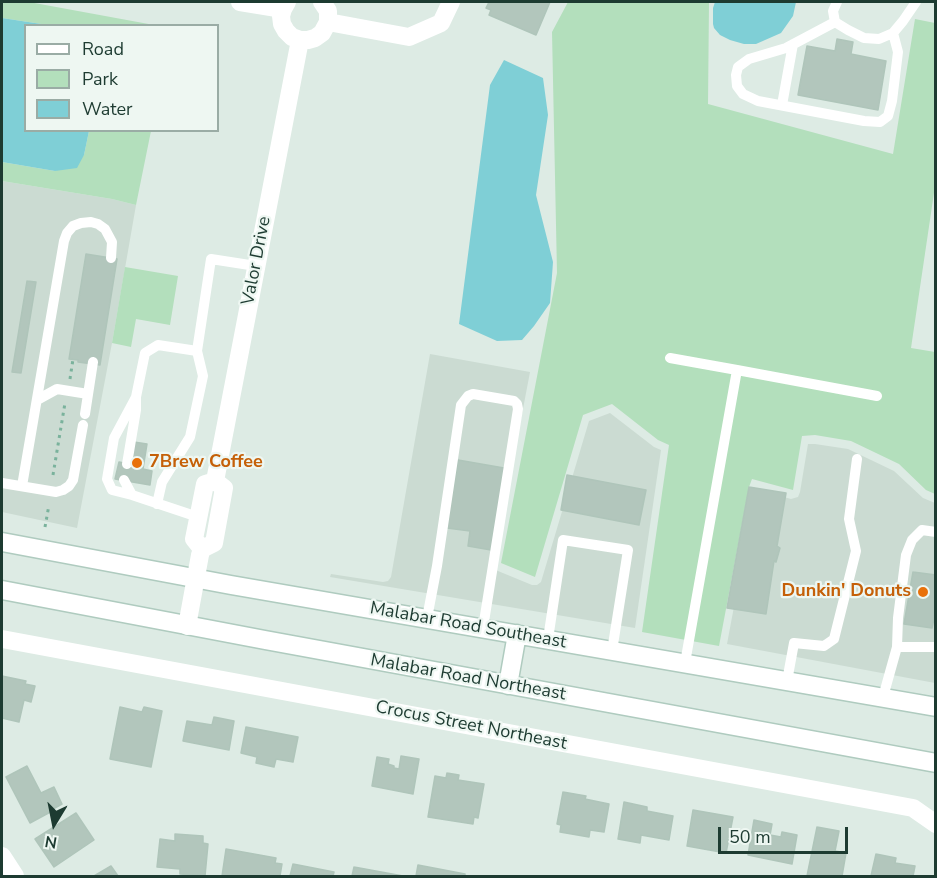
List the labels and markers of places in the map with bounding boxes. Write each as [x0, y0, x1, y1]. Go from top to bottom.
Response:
place label: 7Brew Coffee [149, 452, 263, 474]
marker: 7Brew Coffee [130, 456, 144, 470]
place label: Dunkin' Donuts [782, 581, 911, 603]
marker: Dunkin' Donuts [916, 585, 930, 599]

